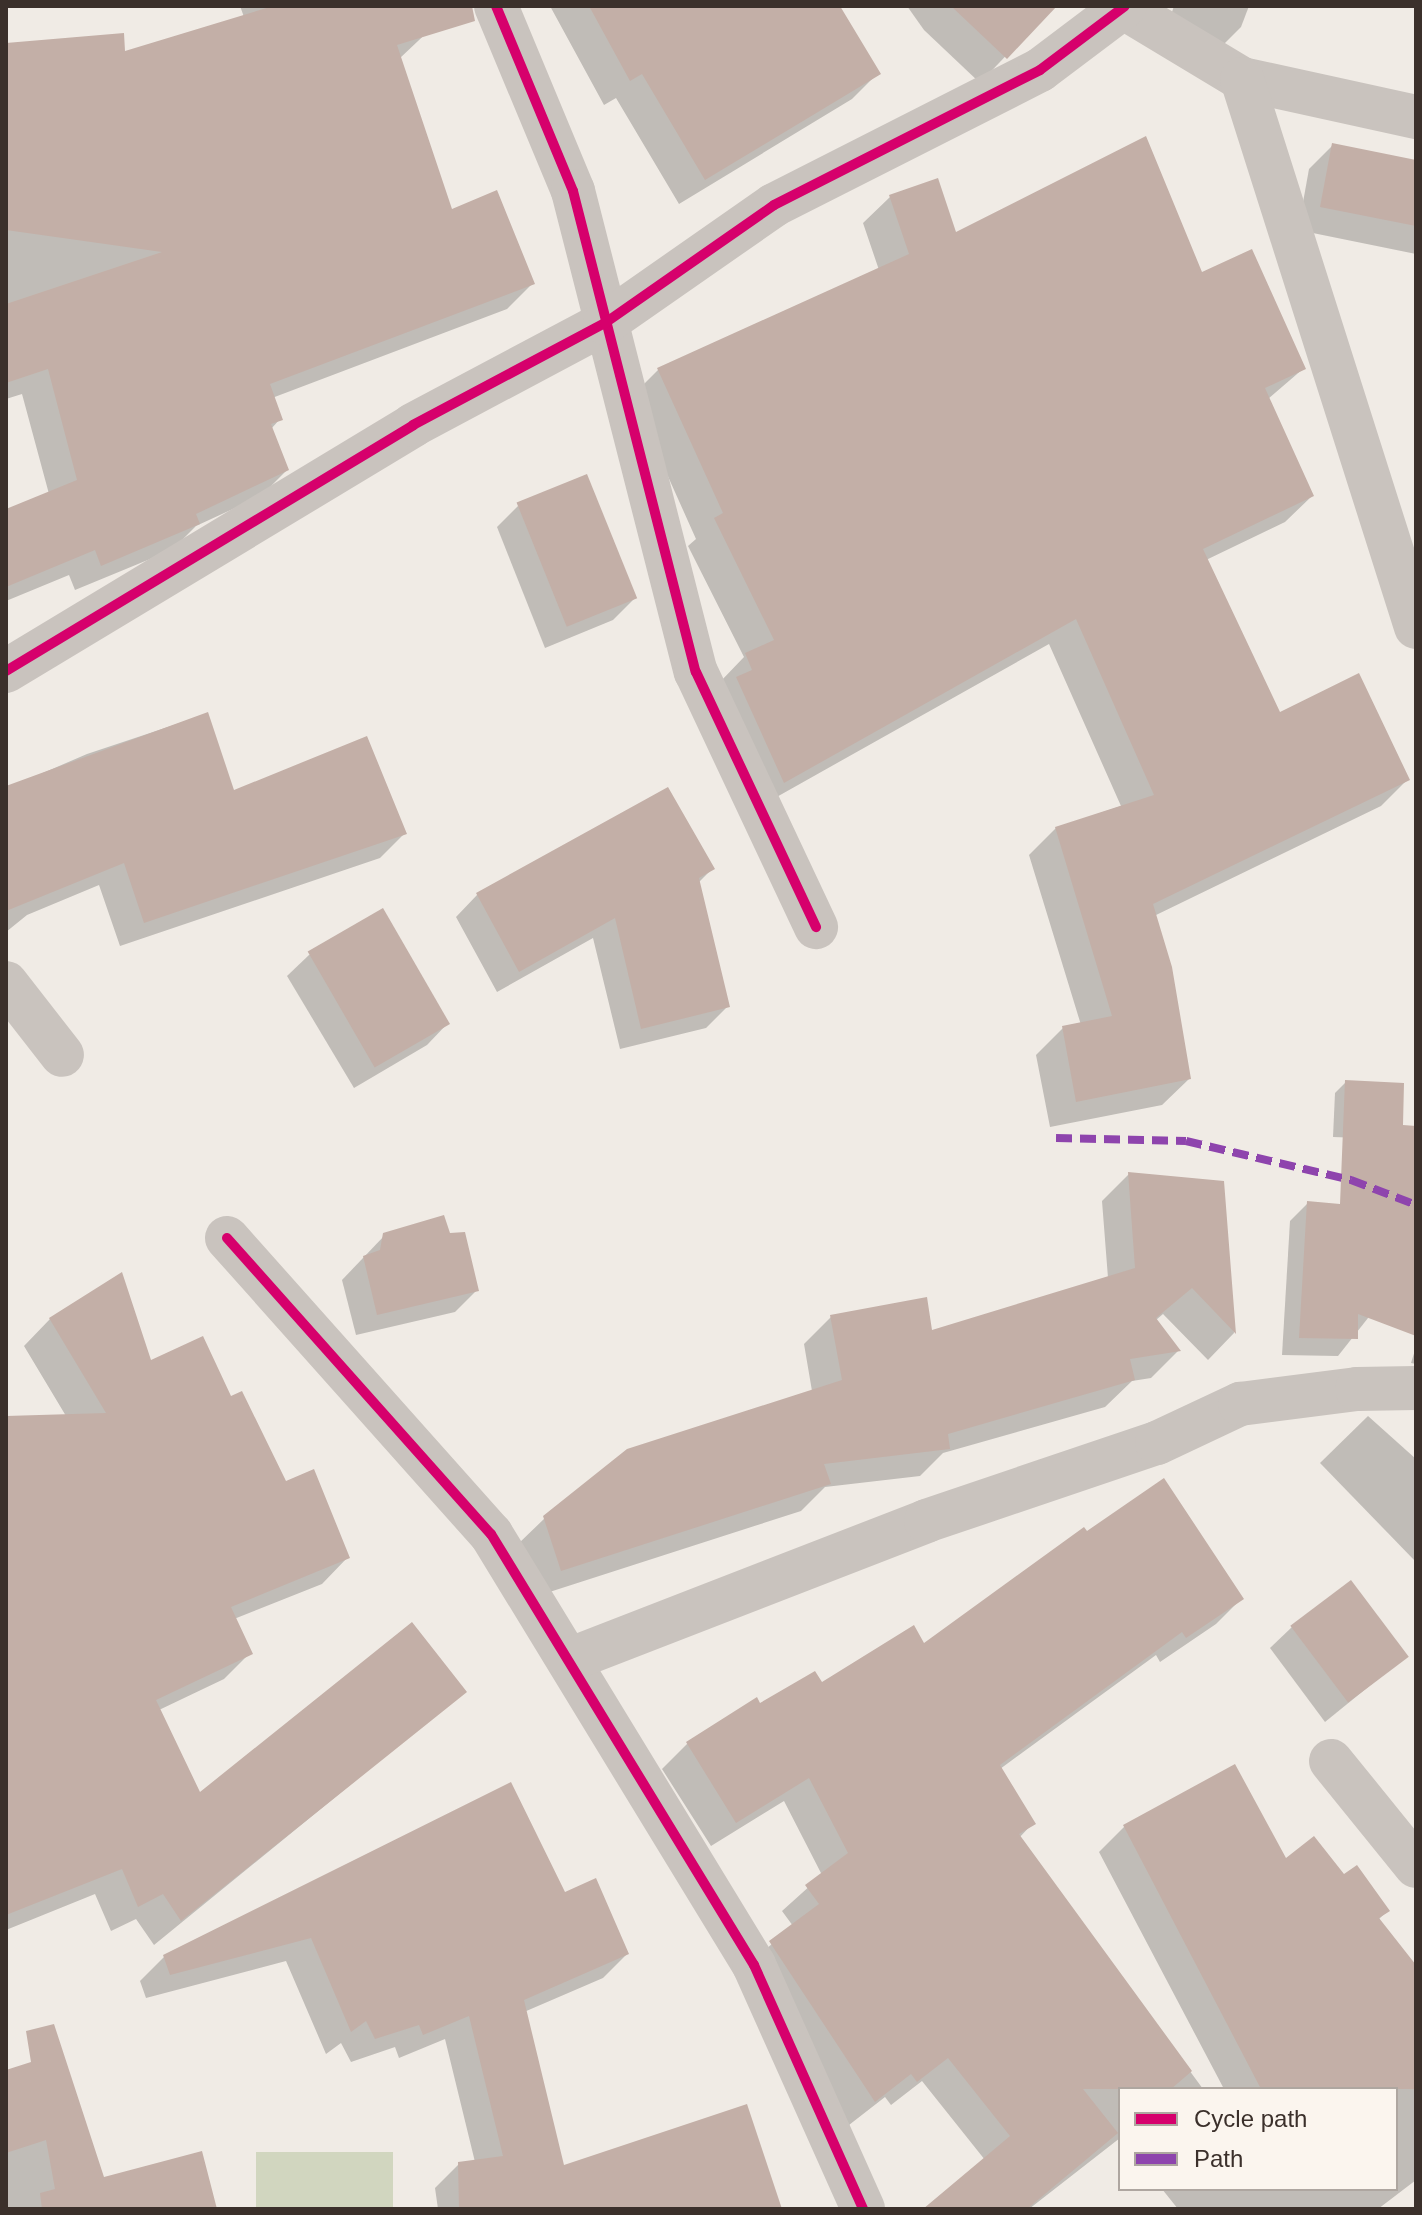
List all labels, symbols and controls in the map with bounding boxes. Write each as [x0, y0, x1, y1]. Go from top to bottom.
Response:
legend [1118, 2087, 1398, 2191]
text: Cycle path [1194, 2105, 1307, 2132]
text: Path [1194, 2145, 1243, 2172]

